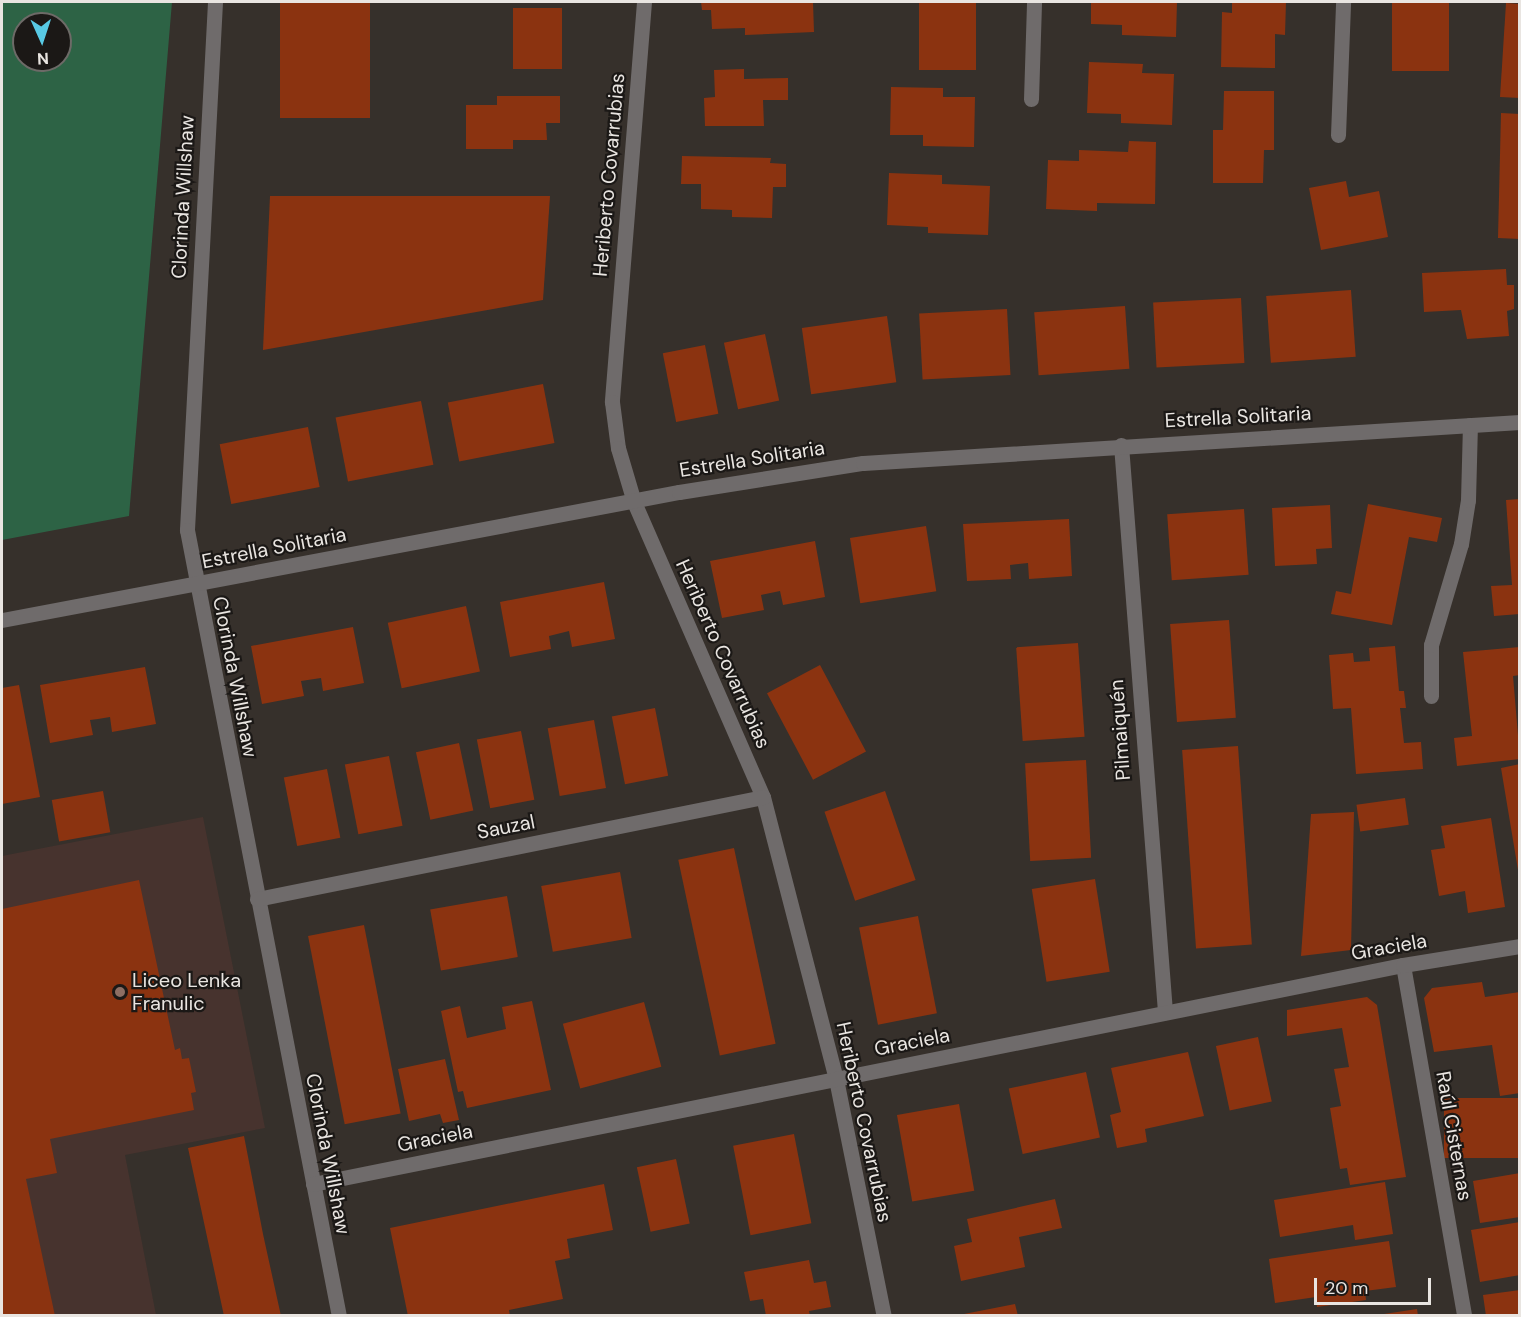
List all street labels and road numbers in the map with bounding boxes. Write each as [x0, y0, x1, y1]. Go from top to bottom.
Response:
street label: Heriberto Covarrubias [588, 72, 630, 278]
street label: Clorinda Willshaw [167, 115, 199, 279]
street label: Estrella Solitaria [1164, 401, 1312, 433]
street label: Estrella Solitaria [678, 436, 826, 482]
street label: Estrella Solitaria [200, 522, 348, 574]
street label: Heriberto Covarrubias [670, 556, 776, 752]
street label: Clorinda Willshaw [208, 594, 262, 760]
street label: Pilmaiquén [1104, 679, 1136, 781]
street label: Sauzal [475, 810, 537, 844]
street label: Graciela [1349, 929, 1429, 965]
street label: Heriberto Covarrubias [831, 1020, 897, 1224]
street label: Graciela [872, 1023, 952, 1061]
street label: Raúl Cisternas [1431, 1069, 1477, 1203]
street label: Clorinda Willshaw [301, 1071, 355, 1237]
street label: Graciela [395, 1119, 475, 1157]

